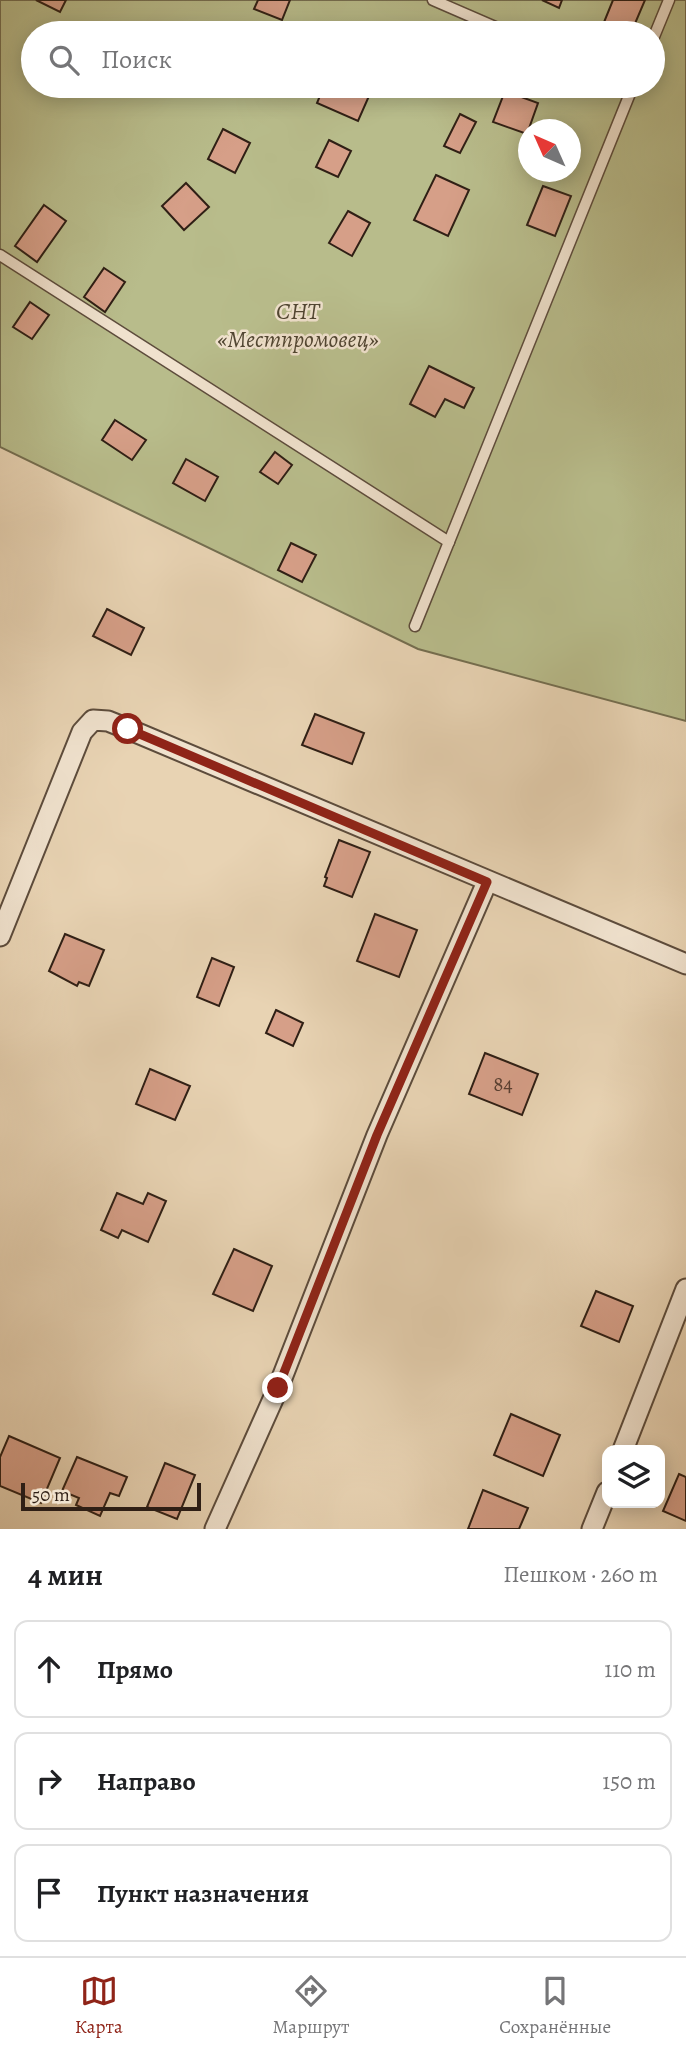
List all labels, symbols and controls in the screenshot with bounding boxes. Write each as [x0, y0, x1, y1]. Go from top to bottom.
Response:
search box [21, 21, 665, 98]
icon: search [45, 41, 83, 79]
text: Поиск [101, 42, 172, 77]
north arrow [518, 119, 581, 182]
park label: СНТ «Местпромовец» [217, 295, 379, 355]
route start [112, 713, 143, 744]
house number: 84 [493, 1070, 513, 1098]
route end [262, 1372, 293, 1403]
map controls [602, 1445, 665, 1508]
button: layers [602, 1445, 665, 1508]
scale bar [21, 1480, 201, 1512]
text: 50 m [32, 1482, 70, 1508]
text: 4 мин [28, 1555, 103, 1595]
text: Пешком · 260 m [503, 1559, 658, 1590]
icon: ahead [30, 1650, 68, 1688]
text: Прямо [97, 1652, 173, 1687]
text: 110 m [604, 1654, 656, 1685]
icon: right [30, 1762, 68, 1800]
text: Направо [97, 1764, 196, 1799]
text: 150 m [602, 1766, 656, 1797]
icon: arrive [30, 1874, 68, 1912]
text: Пункт назначения [97, 1876, 309, 1911]
tab: Карта [75, 1972, 123, 2040]
tab: Маршрут [272, 1972, 349, 2040]
tab: Сохранённые [499, 1972, 611, 2040]

